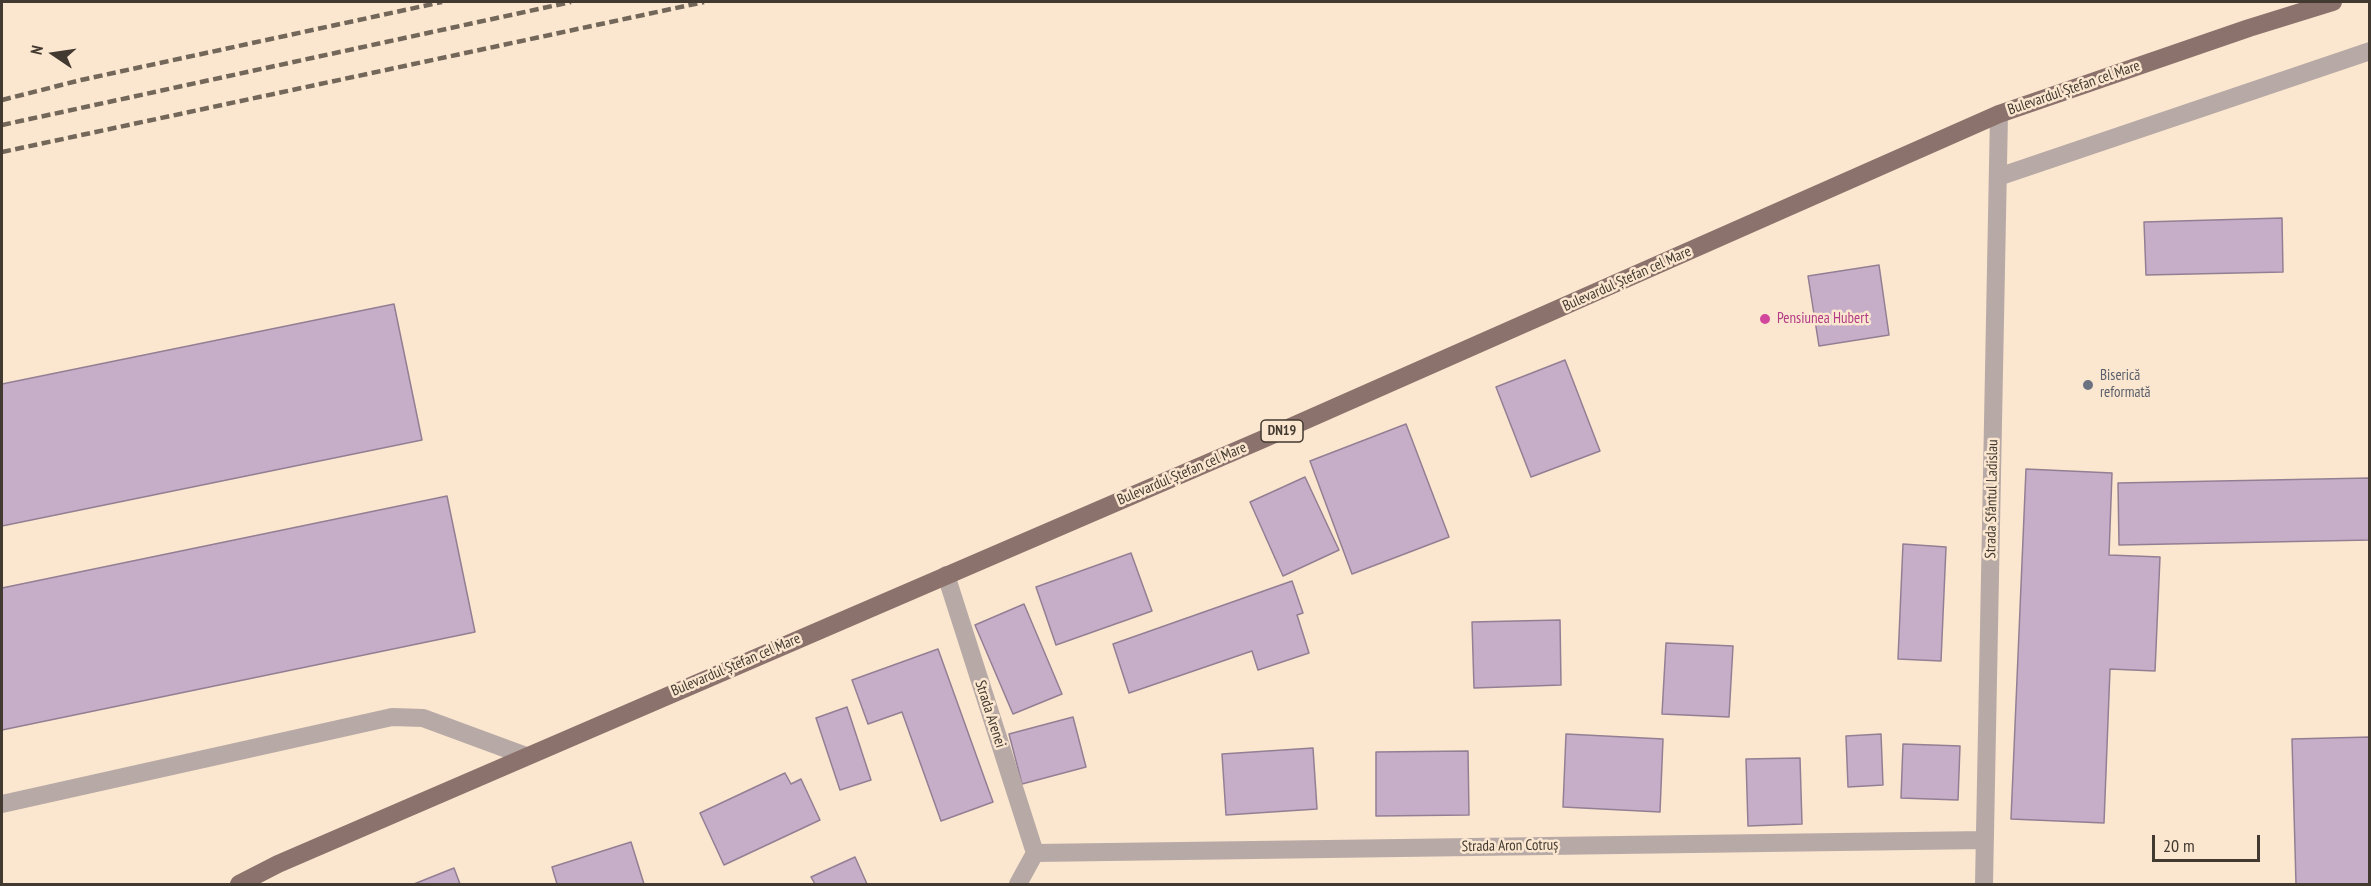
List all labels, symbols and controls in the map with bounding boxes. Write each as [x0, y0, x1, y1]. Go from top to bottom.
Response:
north arrow [24, 24, 84, 84]
text: N [26, 43, 47, 56]
street label: Bulevardul Ștefan cel Mare [2006, 57, 2142, 119]
street label: Bulevardul Ștefan cel Mare [1560, 243, 1694, 315]
place label: Pensiunea Hubert [1777, 310, 1869, 328]
marker: Pensiunea Hubert [1758, 312, 1772, 326]
place label: Biserică reformată [2100, 367, 2151, 402]
marker: Biserică reformată [2081, 378, 2095, 392]
road number: DN19 [1261, 420, 1303, 442]
street label: Bulevardul Ștefan cel Mare [1115, 439, 1249, 509]
street label: Strada Sfântul Ladislau [1982, 439, 2002, 559]
street label: Bulevardul Ștefan cel Mare [669, 630, 803, 700]
street label: Strada Arenei [971, 678, 1009, 750]
scale bar [2155, 823, 2263, 861]
text: 20 m [2163, 834, 2195, 857]
street label: Strada Aron Cotruș [1462, 836, 1558, 856]

